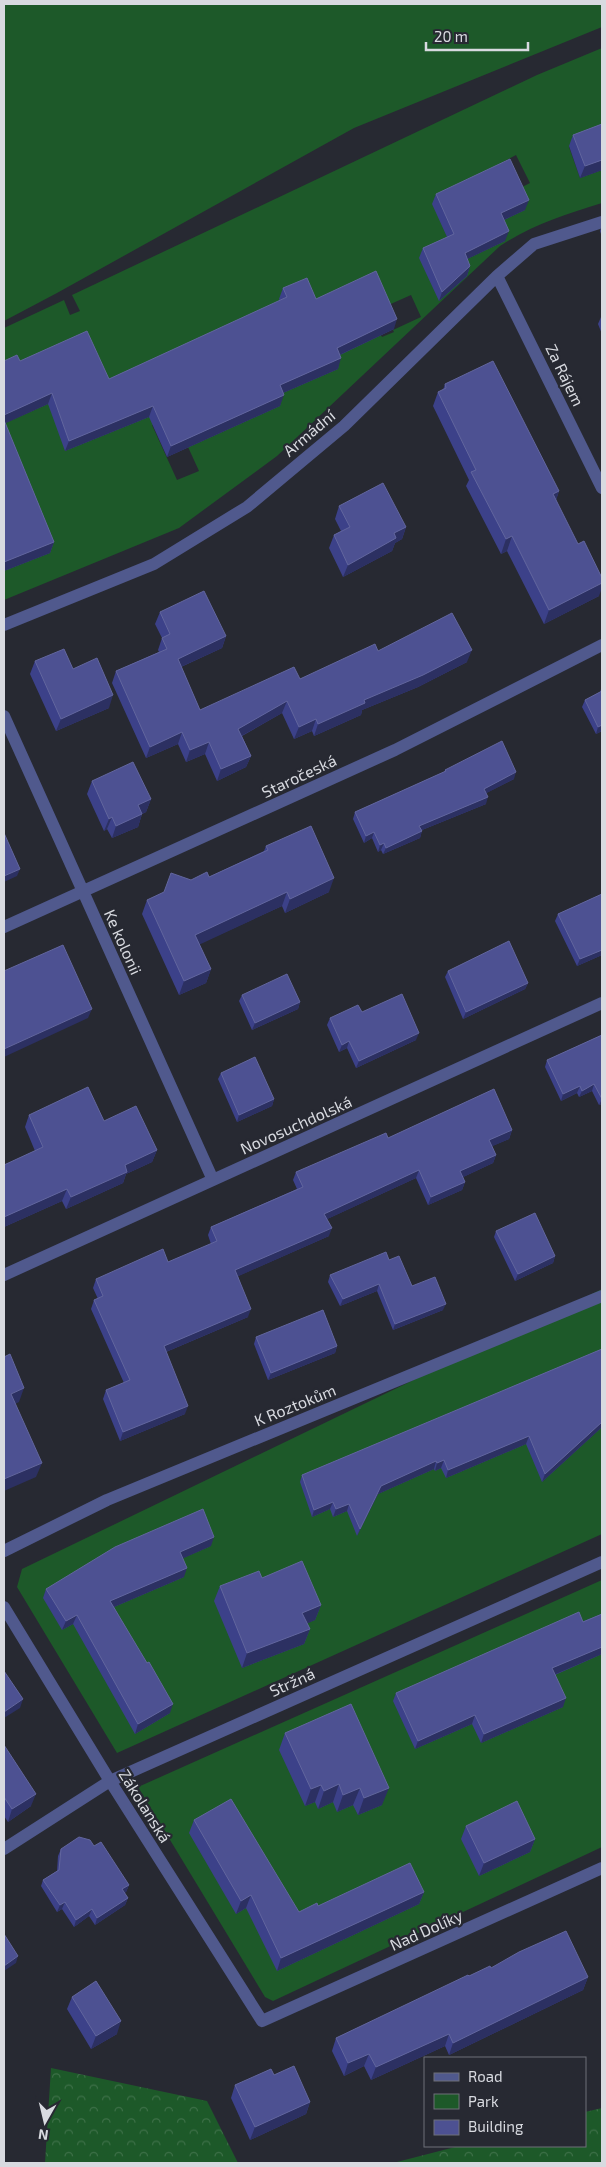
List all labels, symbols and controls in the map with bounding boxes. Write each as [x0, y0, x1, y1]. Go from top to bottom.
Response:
scale bar [426, 20, 528, 52]
text: 20 m [434, 27, 468, 45]
street label: Za Rájem [541, 341, 589, 409]
street label: Armádní [279, 405, 339, 460]
street label: Staročeská [258, 750, 339, 801]
street label: Ke kolonii [101, 906, 146, 977]
street label: Novosuchdolská [237, 1091, 355, 1158]
street label: K Roztokům [251, 1380, 338, 1430]
street label: Stržná [266, 1663, 317, 1700]
street label: Zákolanská [115, 1766, 175, 1846]
street label: Nad Dolíky [386, 1905, 466, 1954]
legend [424, 2057, 586, 2147]
text: Road [468, 2067, 503, 2085]
text: Park [468, 2092, 499, 2110]
north arrow [20, 2097, 70, 2147]
text: Building [468, 2117, 524, 2135]
text: N [37, 2126, 49, 2144]

